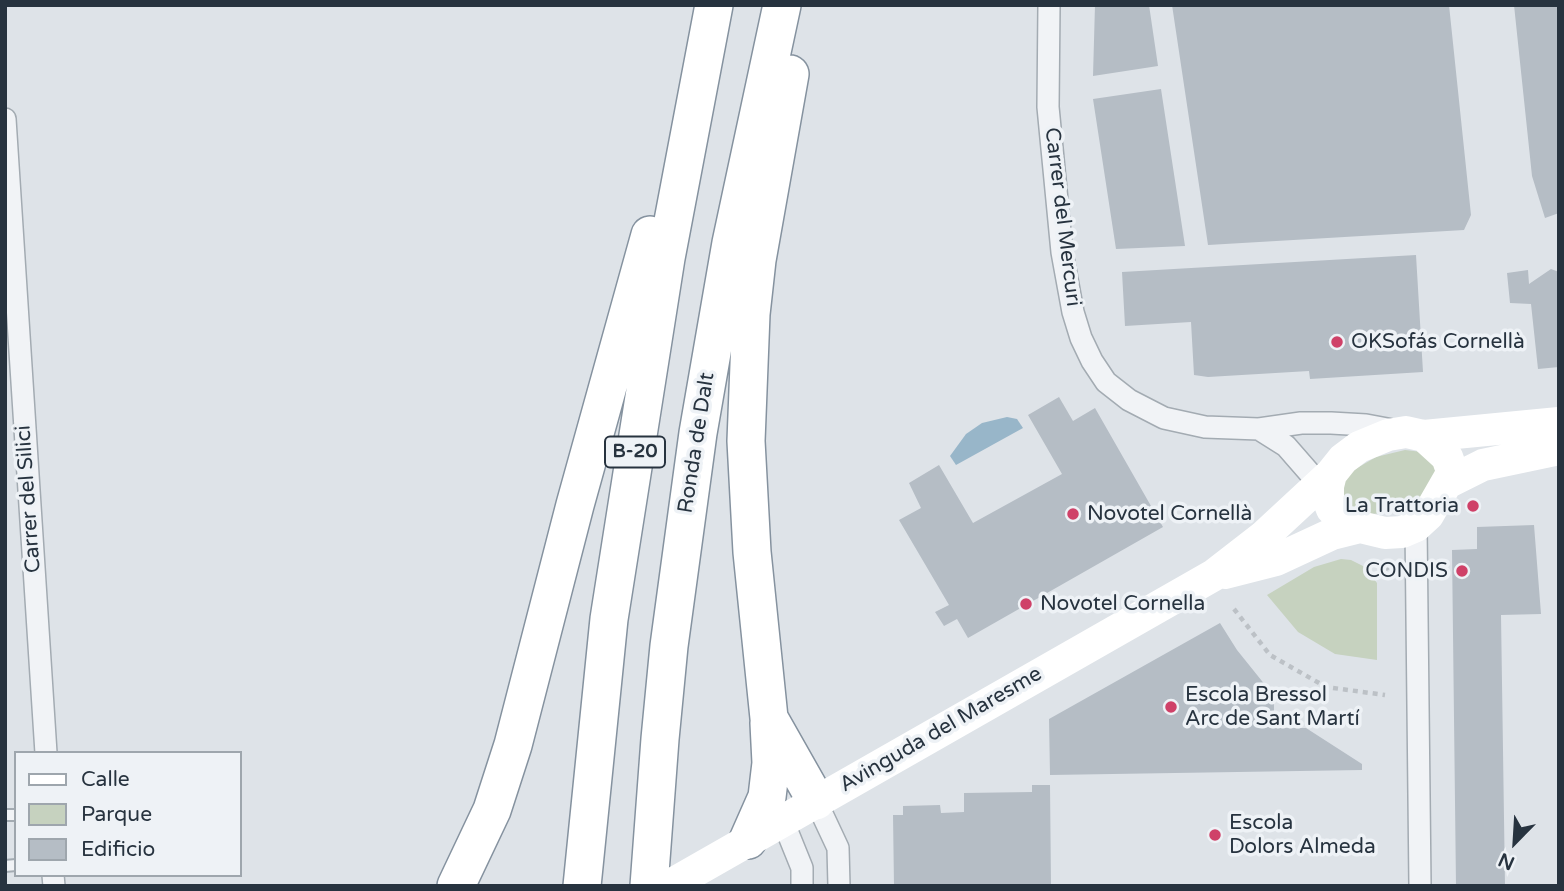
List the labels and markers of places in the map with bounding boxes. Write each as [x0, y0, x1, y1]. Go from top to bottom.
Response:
place label: OKSofás Cornellà [1351, 329, 1525, 355]
marker: OKSofás Cornellà [1329, 334, 1345, 350]
place label: La Trattoria [1345, 493, 1459, 519]
marker: La Trattoria [1465, 498, 1481, 514]
place label: Novotel Cornellà [1087, 501, 1252, 527]
marker: Novotel Cornellà [1065, 506, 1081, 522]
place label: CONDIS [1365, 558, 1448, 584]
marker: CONDIS [1454, 563, 1470, 579]
place label: Novotel Cornella [1040, 591, 1205, 617]
marker: Novotel Cornella [1018, 596, 1034, 612]
place label: Escola Bressol Arc de Sant Martí [1185, 682, 1360, 732]
marker: Escola Bressol Arc de Sant Martí [1163, 699, 1179, 715]
place label: Escola Dolors Almeda [1229, 810, 1376, 860]
marker: Escola Dolors Almeda [1207, 827, 1223, 843]

